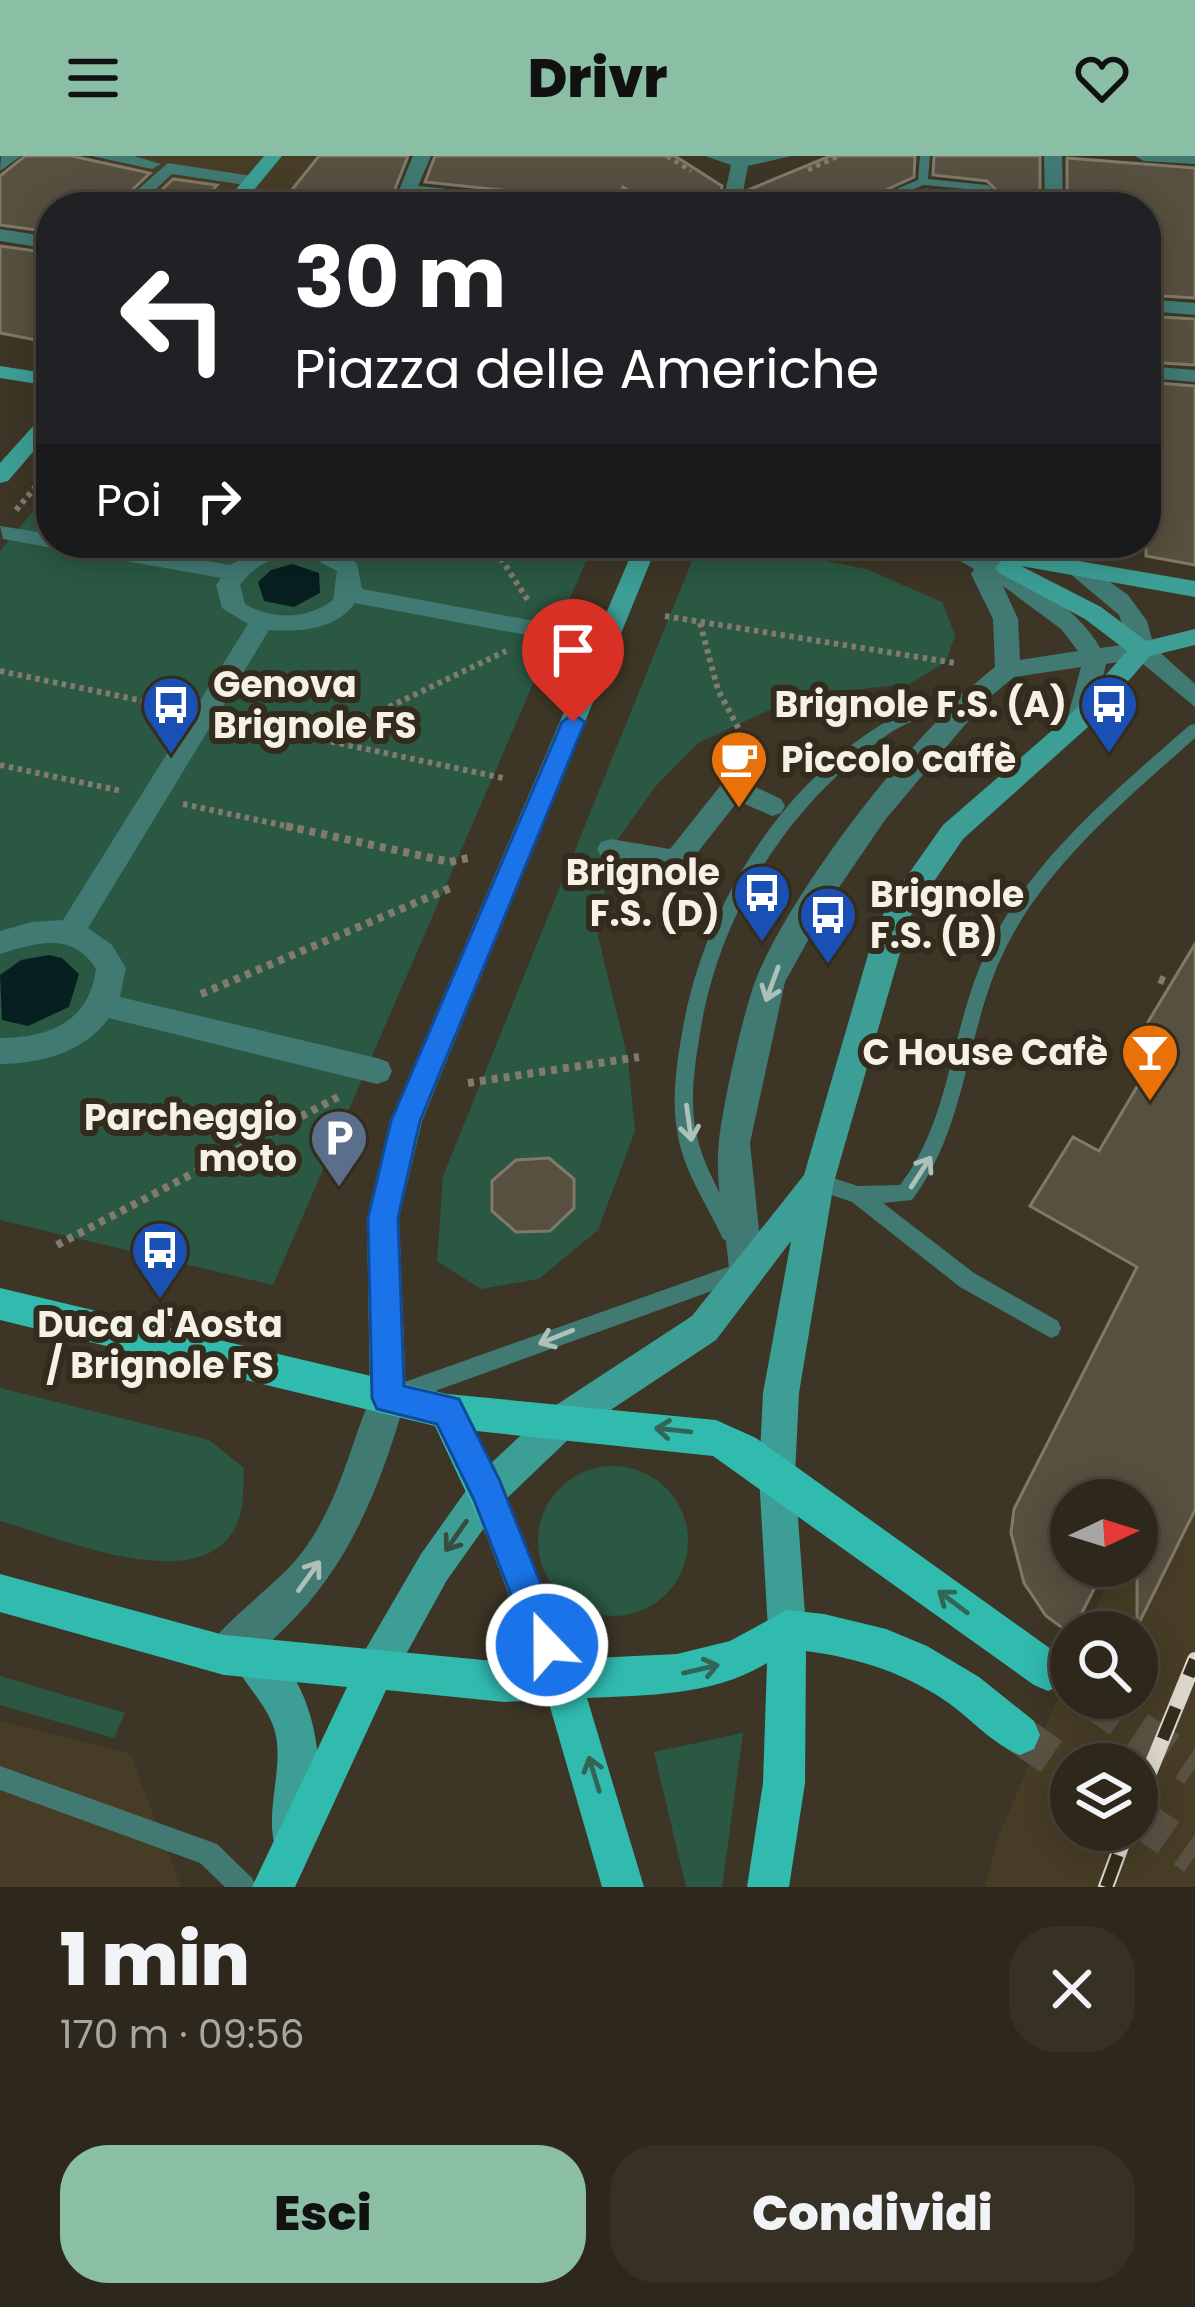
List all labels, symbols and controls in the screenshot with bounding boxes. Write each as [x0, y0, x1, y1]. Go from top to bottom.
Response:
text: Drivr [528, 40, 667, 116]
icon: menu [60, 45, 126, 111]
icon: heart [1069, 45, 1135, 111]
text: 30 m [294, 219, 506, 336]
icon: left [96, 240, 252, 396]
text: Piazza delle Americhe [294, 331, 879, 407]
icon: right [186, 468, 252, 534]
text: Poi [96, 469, 162, 532]
pin [522, 599, 624, 722]
icon: arrive [540, 617, 606, 683]
place label: Genova Brignole FS [213, 659, 417, 751]
bus stop icon: Brignole F.S. (A) [1078, 673, 1140, 755]
bus stop icon: Genova Brignole FS [140, 674, 202, 756]
place label: Brignole F.S. (A) [775, 679, 1067, 730]
cafe icon: Piccolo caffè [708, 728, 770, 810]
place label: Piccolo caffè [781, 734, 1016, 785]
place label: Brignole F.S. (D) [566, 847, 720, 939]
bus stop icon: Brignole F.S. (D) [731, 862, 793, 944]
place label: Brignole F.S. (B) [870, 869, 1024, 961]
bus stop icon: Brignole F.S. (B) [797, 884, 859, 966]
one-way arrow [760, 965, 781, 1002]
bar icon: C House Cafè [1119, 1021, 1181, 1103]
place label: C House Cafè [863, 1027, 1108, 1078]
place label: Parcheggio moto [84, 1092, 297, 1184]
one-way arrow [678, 1103, 701, 1142]
parking icon: Parcheggio moto [308, 1107, 370, 1189]
one-way arrow [909, 1156, 933, 1190]
bus stop icon: Duca d'Aosta / Brignole FS [129, 1219, 191, 1301]
place label: Duca d'Aosta / Brignole FS [37, 1299, 283, 1391]
one-way arrow [539, 1328, 576, 1349]
one-way arrow [654, 1418, 693, 1440]
north arrow [1050, 1479, 1158, 1587]
map controls [1050, 1479, 1158, 1851]
one-way arrow [444, 1519, 469, 1552]
one-way arrow [296, 1560, 322, 1593]
position arrow [484, 1582, 610, 1708]
one-way arrow [938, 1589, 970, 1615]
button: search [1050, 1611, 1158, 1719]
one-way arrow [681, 1657, 719, 1679]
button: layers [1050, 1743, 1158, 1851]
one-way arrow [581, 1756, 603, 1794]
text: 1 min [60, 1909, 250, 2010]
button: close [1009, 1926, 1135, 2052]
text: 170 m · 09:56 [60, 2007, 305, 2062]
button: Esci [60, 2145, 586, 2283]
button: Condividi [610, 2145, 1135, 2283]

